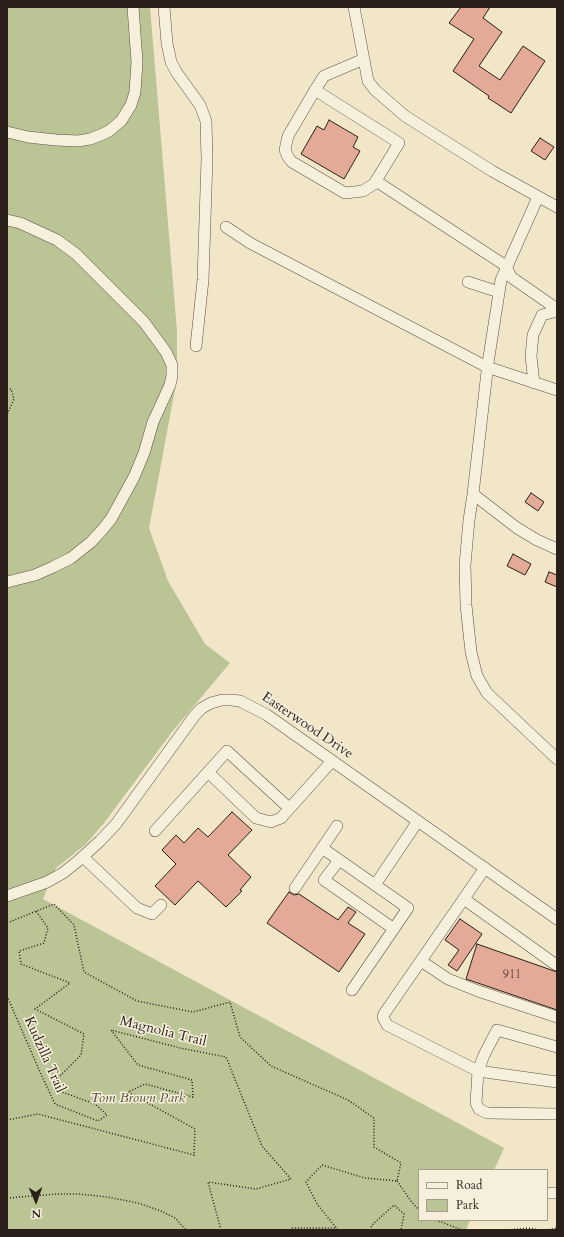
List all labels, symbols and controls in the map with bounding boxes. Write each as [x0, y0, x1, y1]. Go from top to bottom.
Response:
street label: Easterwood Drive [258, 689, 356, 763]
house number: 911 [503, 968, 521, 982]
street label: Magnolia Trail [118, 1013, 208, 1051]
street label: Kudzilla Trail [20, 1014, 68, 1096]
park label: Tom Brown Park [91, 1091, 185, 1107]
legend [418, 1169, 548, 1221]
text: Road [456, 1177, 482, 1193]
north arrow [16, 1181, 56, 1221]
text: Park [456, 1197, 479, 1213]
text: N [31, 1206, 41, 1221]

